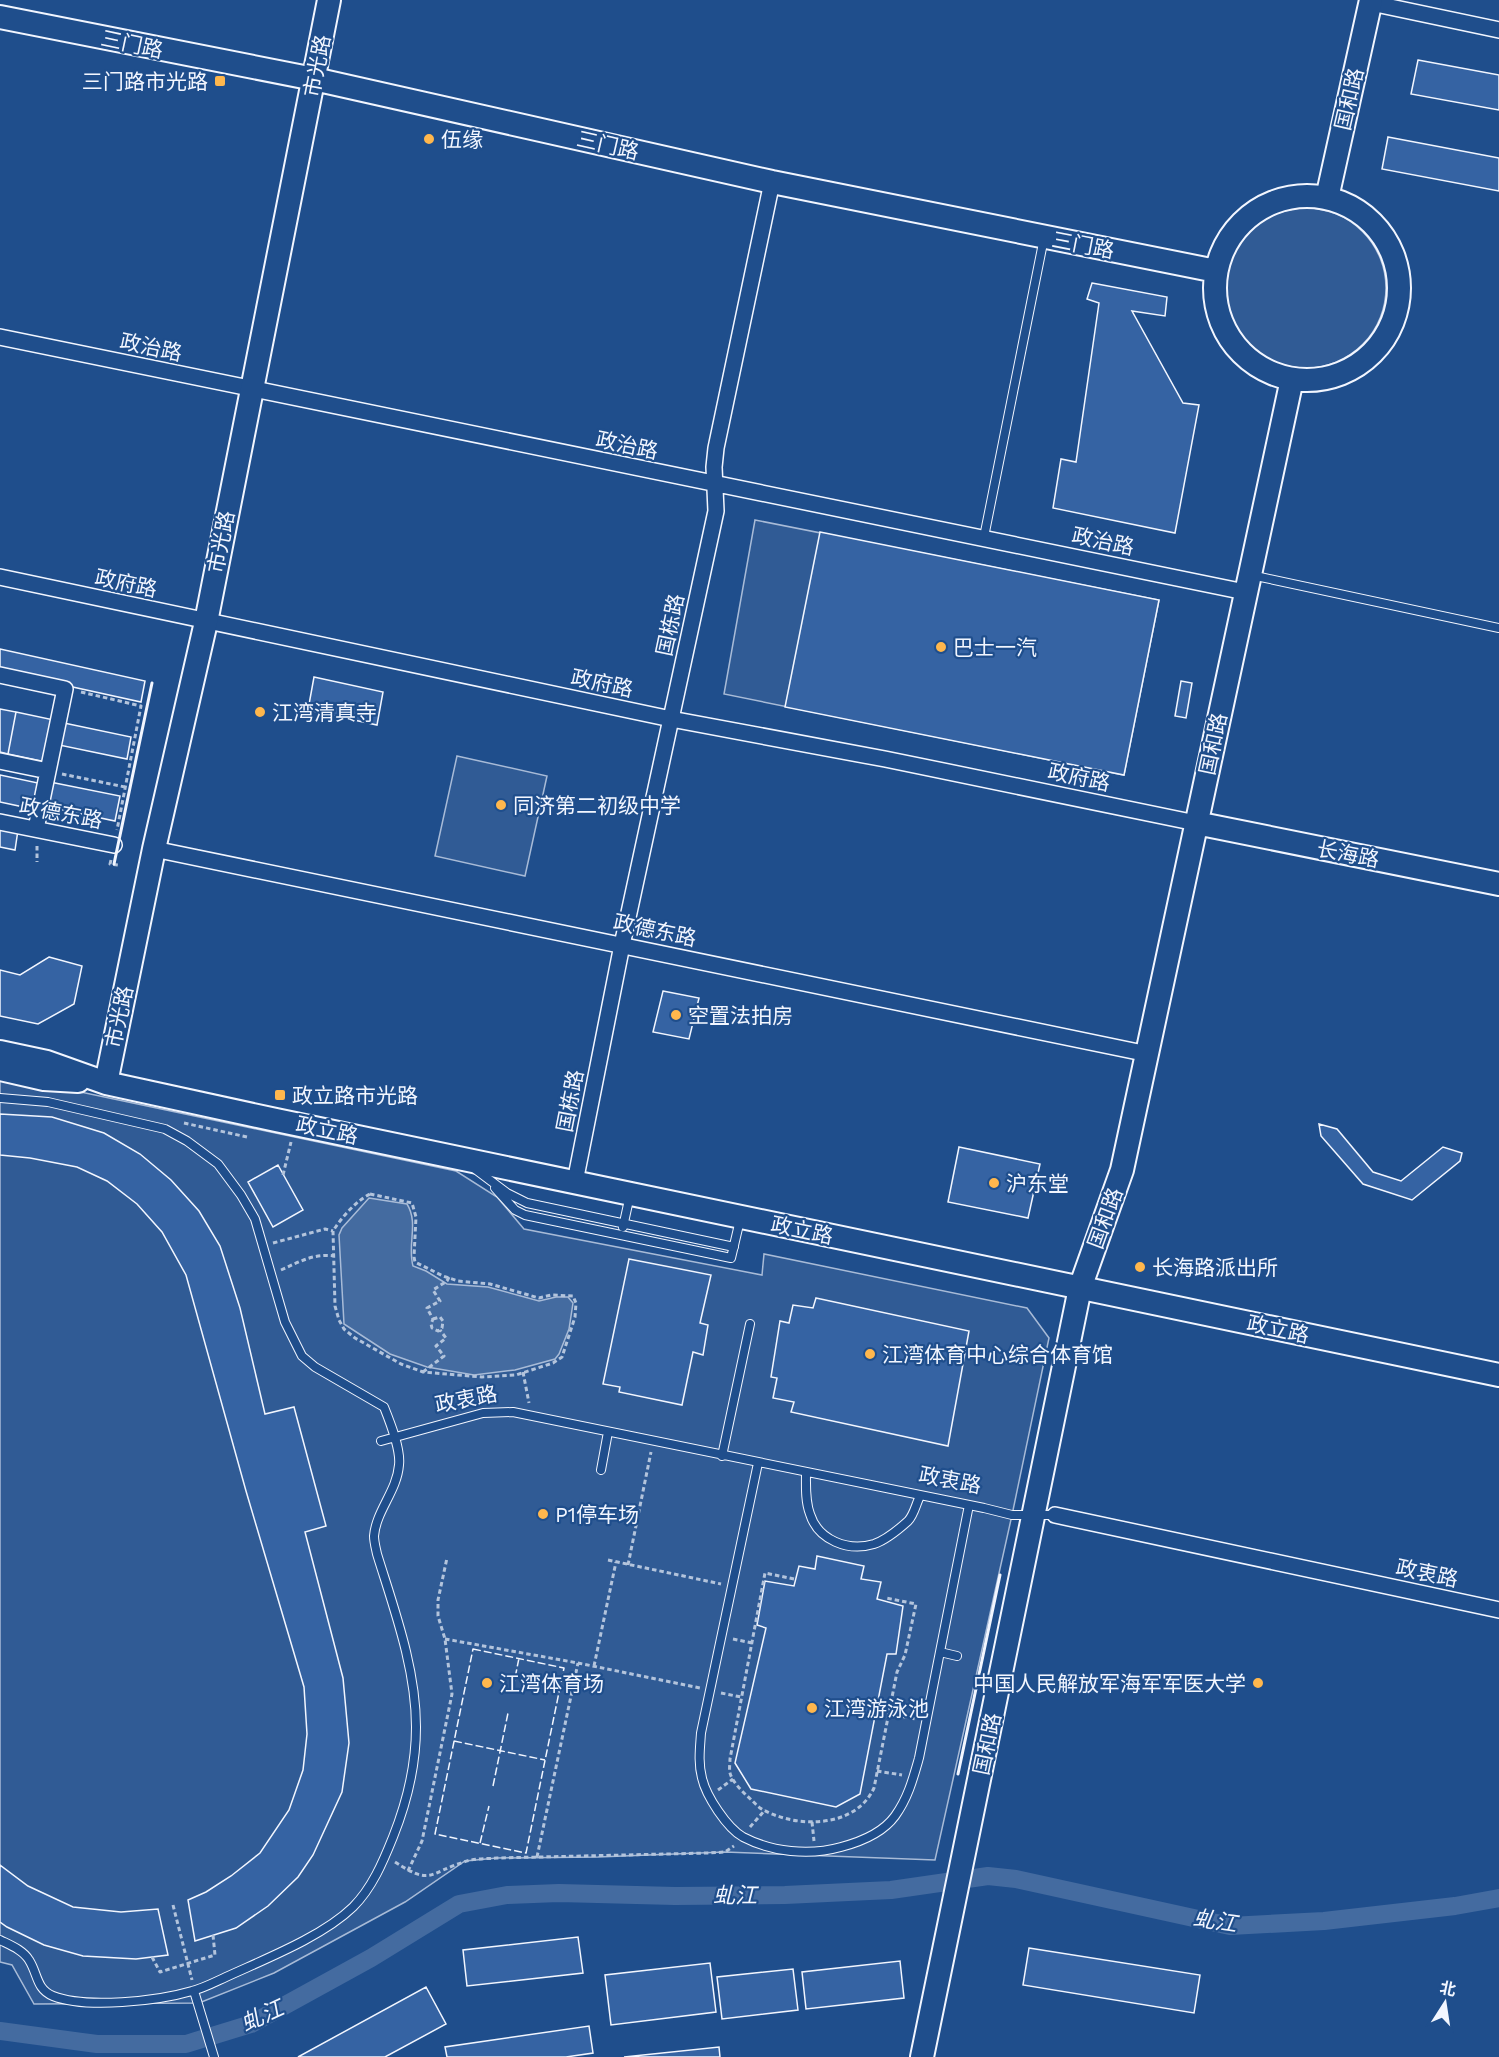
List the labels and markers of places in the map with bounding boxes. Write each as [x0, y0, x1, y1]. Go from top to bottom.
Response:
place label: 三门路市光路 [82, 69, 208, 94]
marker: 三门路市光路 [213, 74, 227, 88]
place label: 伍缘 [441, 127, 483, 152]
marker: 伍缘 [422, 132, 436, 146]
place label: 巴士一汽 [953, 635, 1037, 660]
marker: 巴士一汽 [934, 640, 948, 654]
place label: 江湾清真寺 [272, 700, 377, 725]
marker: 江湾清真寺 [253, 705, 267, 719]
place label: 同济第二初级中学 [513, 793, 681, 818]
marker: 同济第二初级中学 [494, 798, 508, 812]
place label: 空置法拍房 [688, 1003, 793, 1028]
marker: 空置法拍房 [669, 1008, 683, 1022]
place label: 政立路市光路 [292, 1083, 418, 1108]
marker: 政立路市光路 [273, 1088, 287, 1102]
place label: 沪东堂 [1006, 1171, 1069, 1196]
marker: 沪东堂 [987, 1176, 1001, 1190]
place label: 长海路派出所 [1152, 1255, 1278, 1280]
marker: 长海路派出所 [1133, 1260, 1147, 1274]
place label: 江湾体育中心综合体育馆 [882, 1342, 1113, 1367]
marker: 江湾体育中心综合体育馆 [863, 1347, 877, 1361]
place label: P1停车场 [555, 1502, 639, 1527]
marker: P1停车场 [536, 1507, 550, 1521]
place label: 江湾体育场 [499, 1671, 604, 1696]
place label: 中国人民解放军海军军医大学 [973, 1671, 1246, 1696]
marker: 江湾体育场 [480, 1676, 494, 1690]
marker: 中国人民解放军海军军医大学 [1251, 1676, 1265, 1690]
place label: 江湾游泳池 [824, 1696, 929, 1721]
marker: 江湾游泳池 [805, 1701, 819, 1715]

